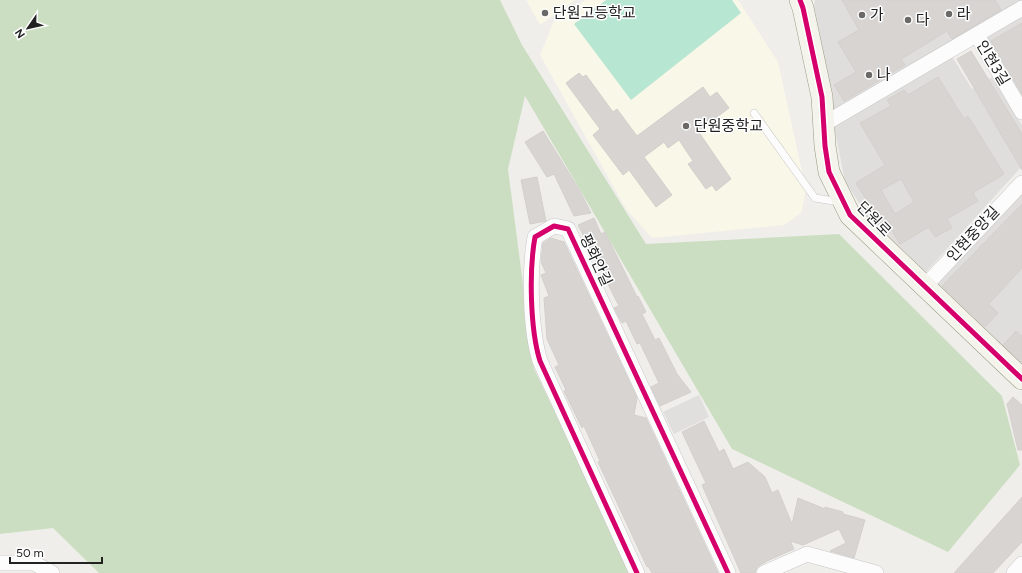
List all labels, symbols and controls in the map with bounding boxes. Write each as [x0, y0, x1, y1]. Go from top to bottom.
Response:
place label: 단원고등학교 [553, 4, 636, 22]
place label: 라 [957, 5, 971, 23]
place label: 가 [870, 6, 884, 24]
north arrow [8, 8, 48, 48]
marker: 단원고등학교 [540, 8, 550, 18]
marker: 라 [944, 9, 954, 19]
marker: 가 [857, 10, 867, 20]
place label: 다 [916, 11, 930, 29]
marker: 다 [903, 15, 913, 25]
text: N [12, 26, 28, 40]
street label: 인현3길 [973, 37, 1013, 89]
place label: 나 [877, 66, 891, 84]
marker: 나 [864, 70, 874, 80]
place label: 단원중학교 [694, 117, 763, 135]
marker: 단원중학교 [681, 121, 691, 131]
street label: 단원로 [853, 198, 895, 240]
street label: 인현중앙길 [943, 203, 1003, 265]
street label: 평화안길 [576, 231, 616, 289]
scale bar [10, 539, 102, 565]
text: 50 m [16, 546, 44, 560]

